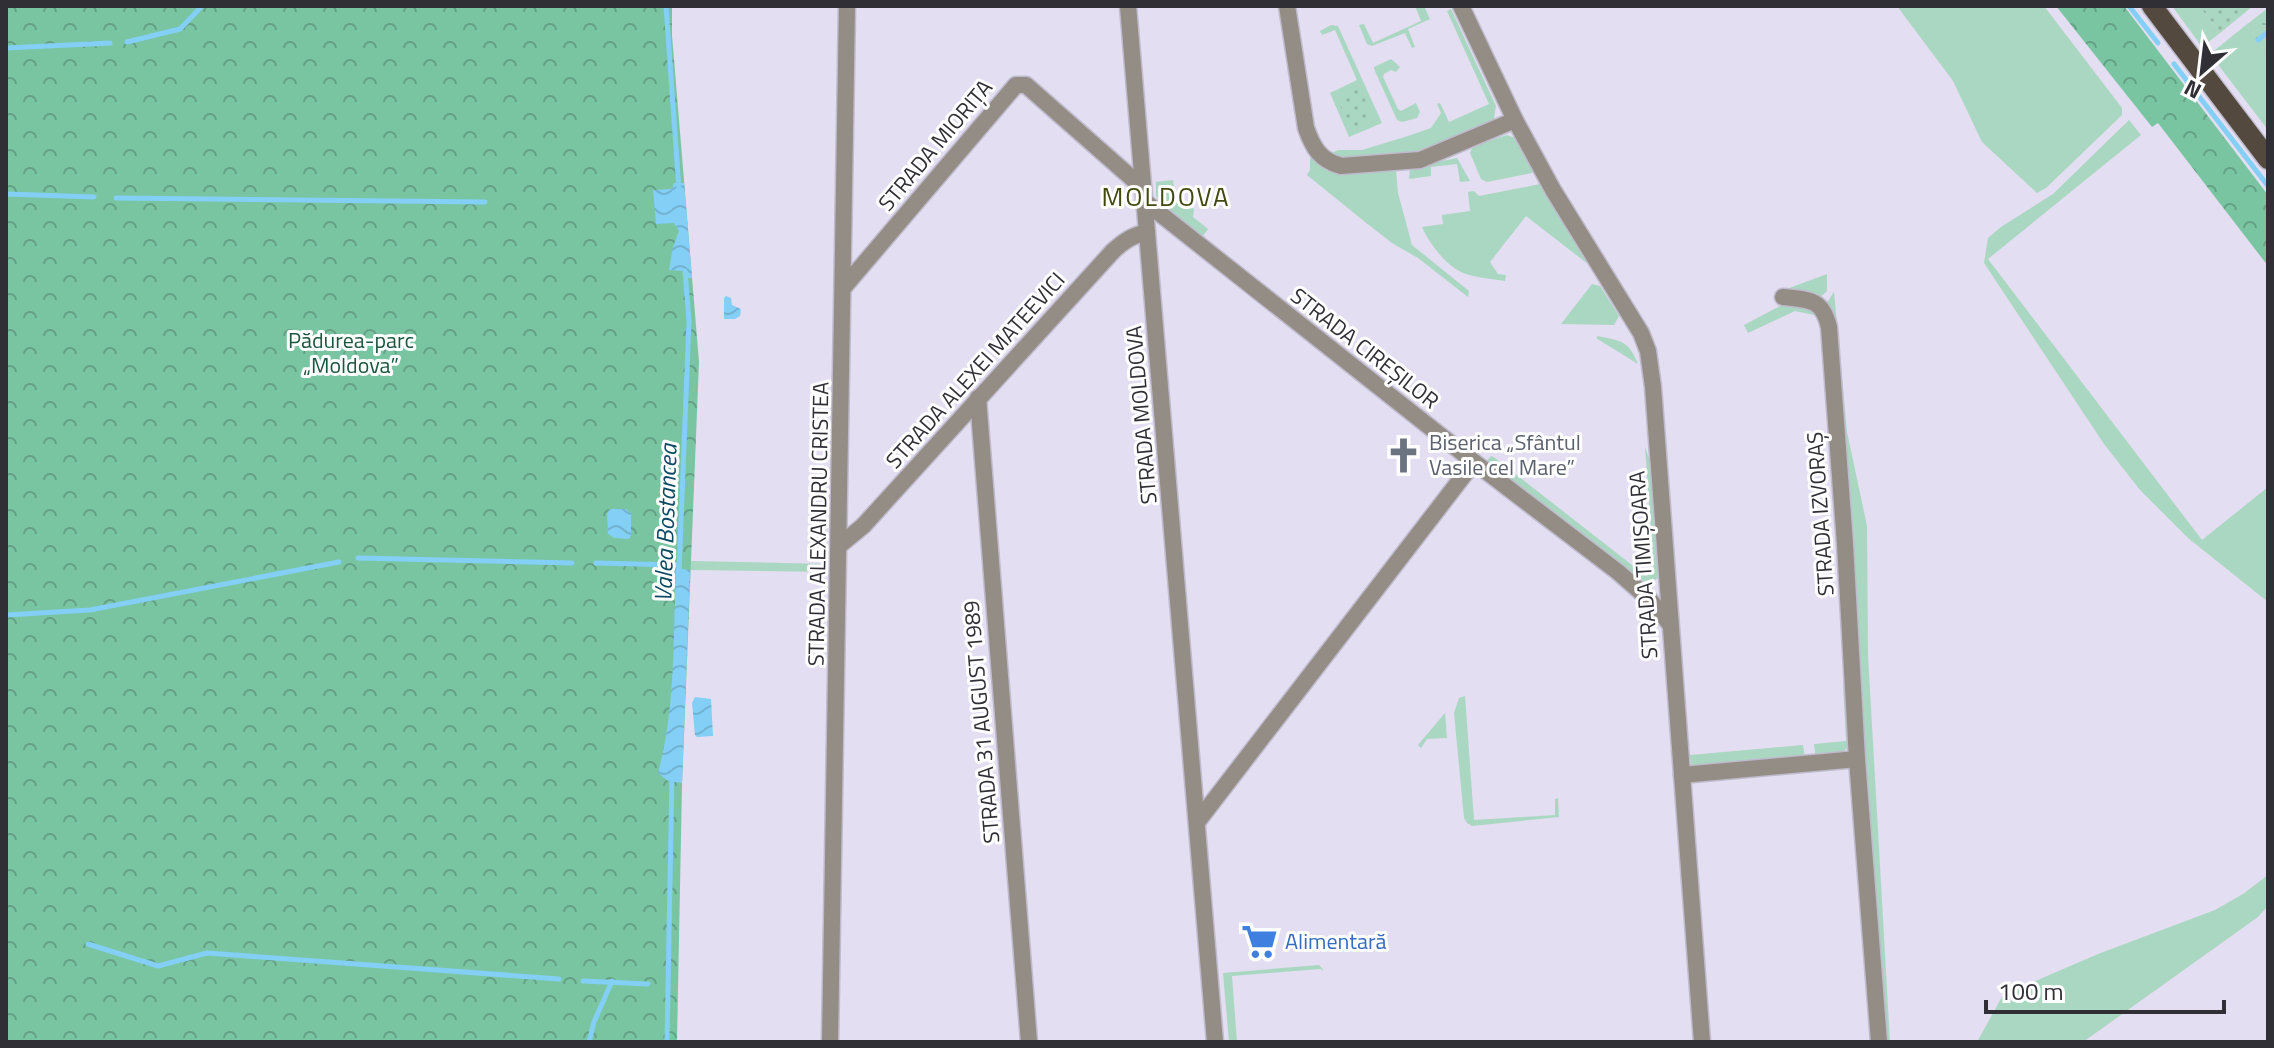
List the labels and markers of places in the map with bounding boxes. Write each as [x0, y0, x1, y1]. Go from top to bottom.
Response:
place label: Biserica „Sfântul Vasile cel Mare” [1429, 425, 1581, 484]
church icon: Biserica „Sfântul Vasile cel Mare” [1384, 436, 1422, 474]
supermarket icon: Alimentară [1240, 922, 1278, 960]
place label: Alimentară [1285, 924, 1387, 958]

